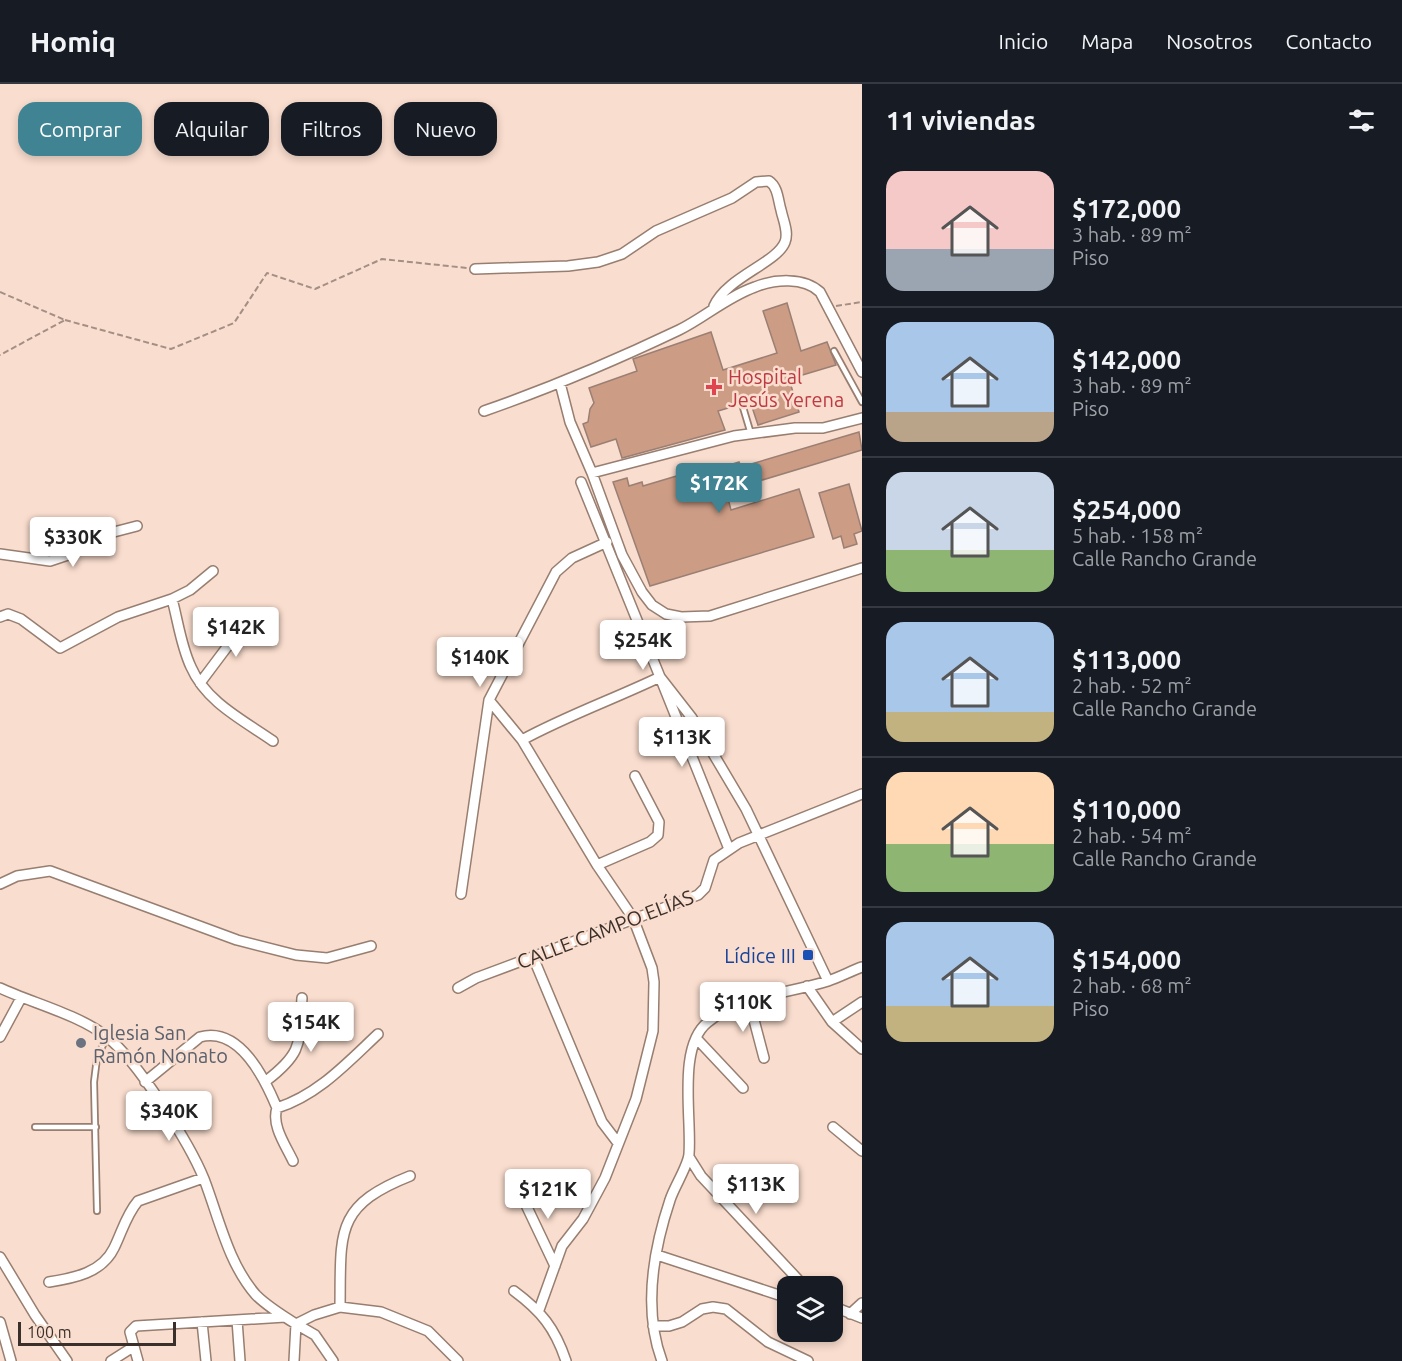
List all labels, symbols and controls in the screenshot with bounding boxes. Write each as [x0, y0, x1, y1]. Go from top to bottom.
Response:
text: Homiq [30, 26, 116, 57]
text: Inicio [999, 29, 1048, 53]
text: Mapa [1081, 29, 1133, 53]
text: Nosotros [1166, 29, 1253, 53]
text: Contacto [1286, 29, 1372, 53]
chip: Comprar [18, 102, 142, 156]
chip: Alquilar [154, 102, 269, 156]
chip: Filtros [281, 102, 382, 156]
chip: Nuevo [394, 102, 497, 156]
icon: filters [1345, 104, 1378, 137]
text: 11 viviendas [886, 106, 1036, 135]
text: $172,000 [1072, 194, 1181, 223]
icon: home [934, 195, 1006, 267]
text: 3 hab. · 89 m² [1072, 223, 1192, 246]
text: Piso [1072, 246, 1109, 269]
text: $142,000 [1072, 345, 1181, 374]
icon: home [934, 346, 1006, 418]
place label: Hospital Jesús Yerena [728, 365, 844, 411]
text: 3 hab. · 89 m² [1072, 374, 1192, 397]
marker: Hospital Jesús Yerena [705, 378, 723, 396]
text: Piso [1072, 397, 1109, 420]
pin: $172K [677, 463, 761, 514]
text: $172K [690, 471, 748, 494]
text: $254,000 [1072, 495, 1181, 524]
icon: home [934, 496, 1006, 568]
pin: $330K [31, 517, 115, 568]
text: 5 hab. · 158 m² [1072, 524, 1203, 547]
text: $330K [44, 525, 102, 548]
text: Calle Rancho Grande [1072, 547, 1257, 570]
pin: $142K [194, 607, 278, 658]
text: $142K [207, 615, 265, 638]
pin: $254K [601, 620, 685, 671]
text: $254K [614, 628, 672, 651]
pin: $140K [438, 637, 522, 688]
text: $140K [451, 645, 509, 668]
text: $113,000 [1072, 645, 1181, 674]
icon: home [934, 646, 1006, 718]
text: 2 hab. · 52 m² [1072, 674, 1192, 697]
text: Calle Rancho Grande [1072, 697, 1257, 720]
pin: $113K [640, 717, 724, 768]
text: $113K [653, 725, 711, 748]
text: $110,000 [1072, 795, 1181, 824]
icon: home [934, 796, 1006, 868]
text: 2 hab. · 54 m² [1072, 824, 1192, 847]
text: Calle Rancho Grande [1072, 847, 1257, 870]
street label: CALLE CAMPO ELÍAS [513, 885, 697, 973]
place label: Lídice III [724, 944, 796, 967]
text: $154,000 [1072, 945, 1181, 974]
icon: home [934, 946, 1006, 1018]
marker: Lídice III [801, 948, 815, 962]
text: 2 hab. · 68 m² [1072, 974, 1192, 997]
pin: $110K [701, 982, 785, 1033]
text: $110K [714, 990, 772, 1013]
text: Piso [1072, 997, 1109, 1020]
pin: $154K [269, 1002, 353, 1053]
text: $154K [282, 1010, 340, 1033]
place label: Iglesia San Ramón Nonato [93, 1021, 228, 1067]
marker: Iglesia San Ramón Nonato [74, 1036, 88, 1050]
pin: $340K [127, 1091, 211, 1142]
text: $340K [140, 1099, 198, 1122]
pin: $113K [714, 1164, 798, 1215]
pin: $121K [506, 1169, 590, 1220]
text: $113K [727, 1172, 785, 1195]
text: $121K [519, 1177, 577, 1200]
map controls [777, 1276, 843, 1342]
button: layers [777, 1276, 843, 1342]
scale bar [18, 1319, 176, 1346]
text: 100 m [27, 1323, 72, 1341]

